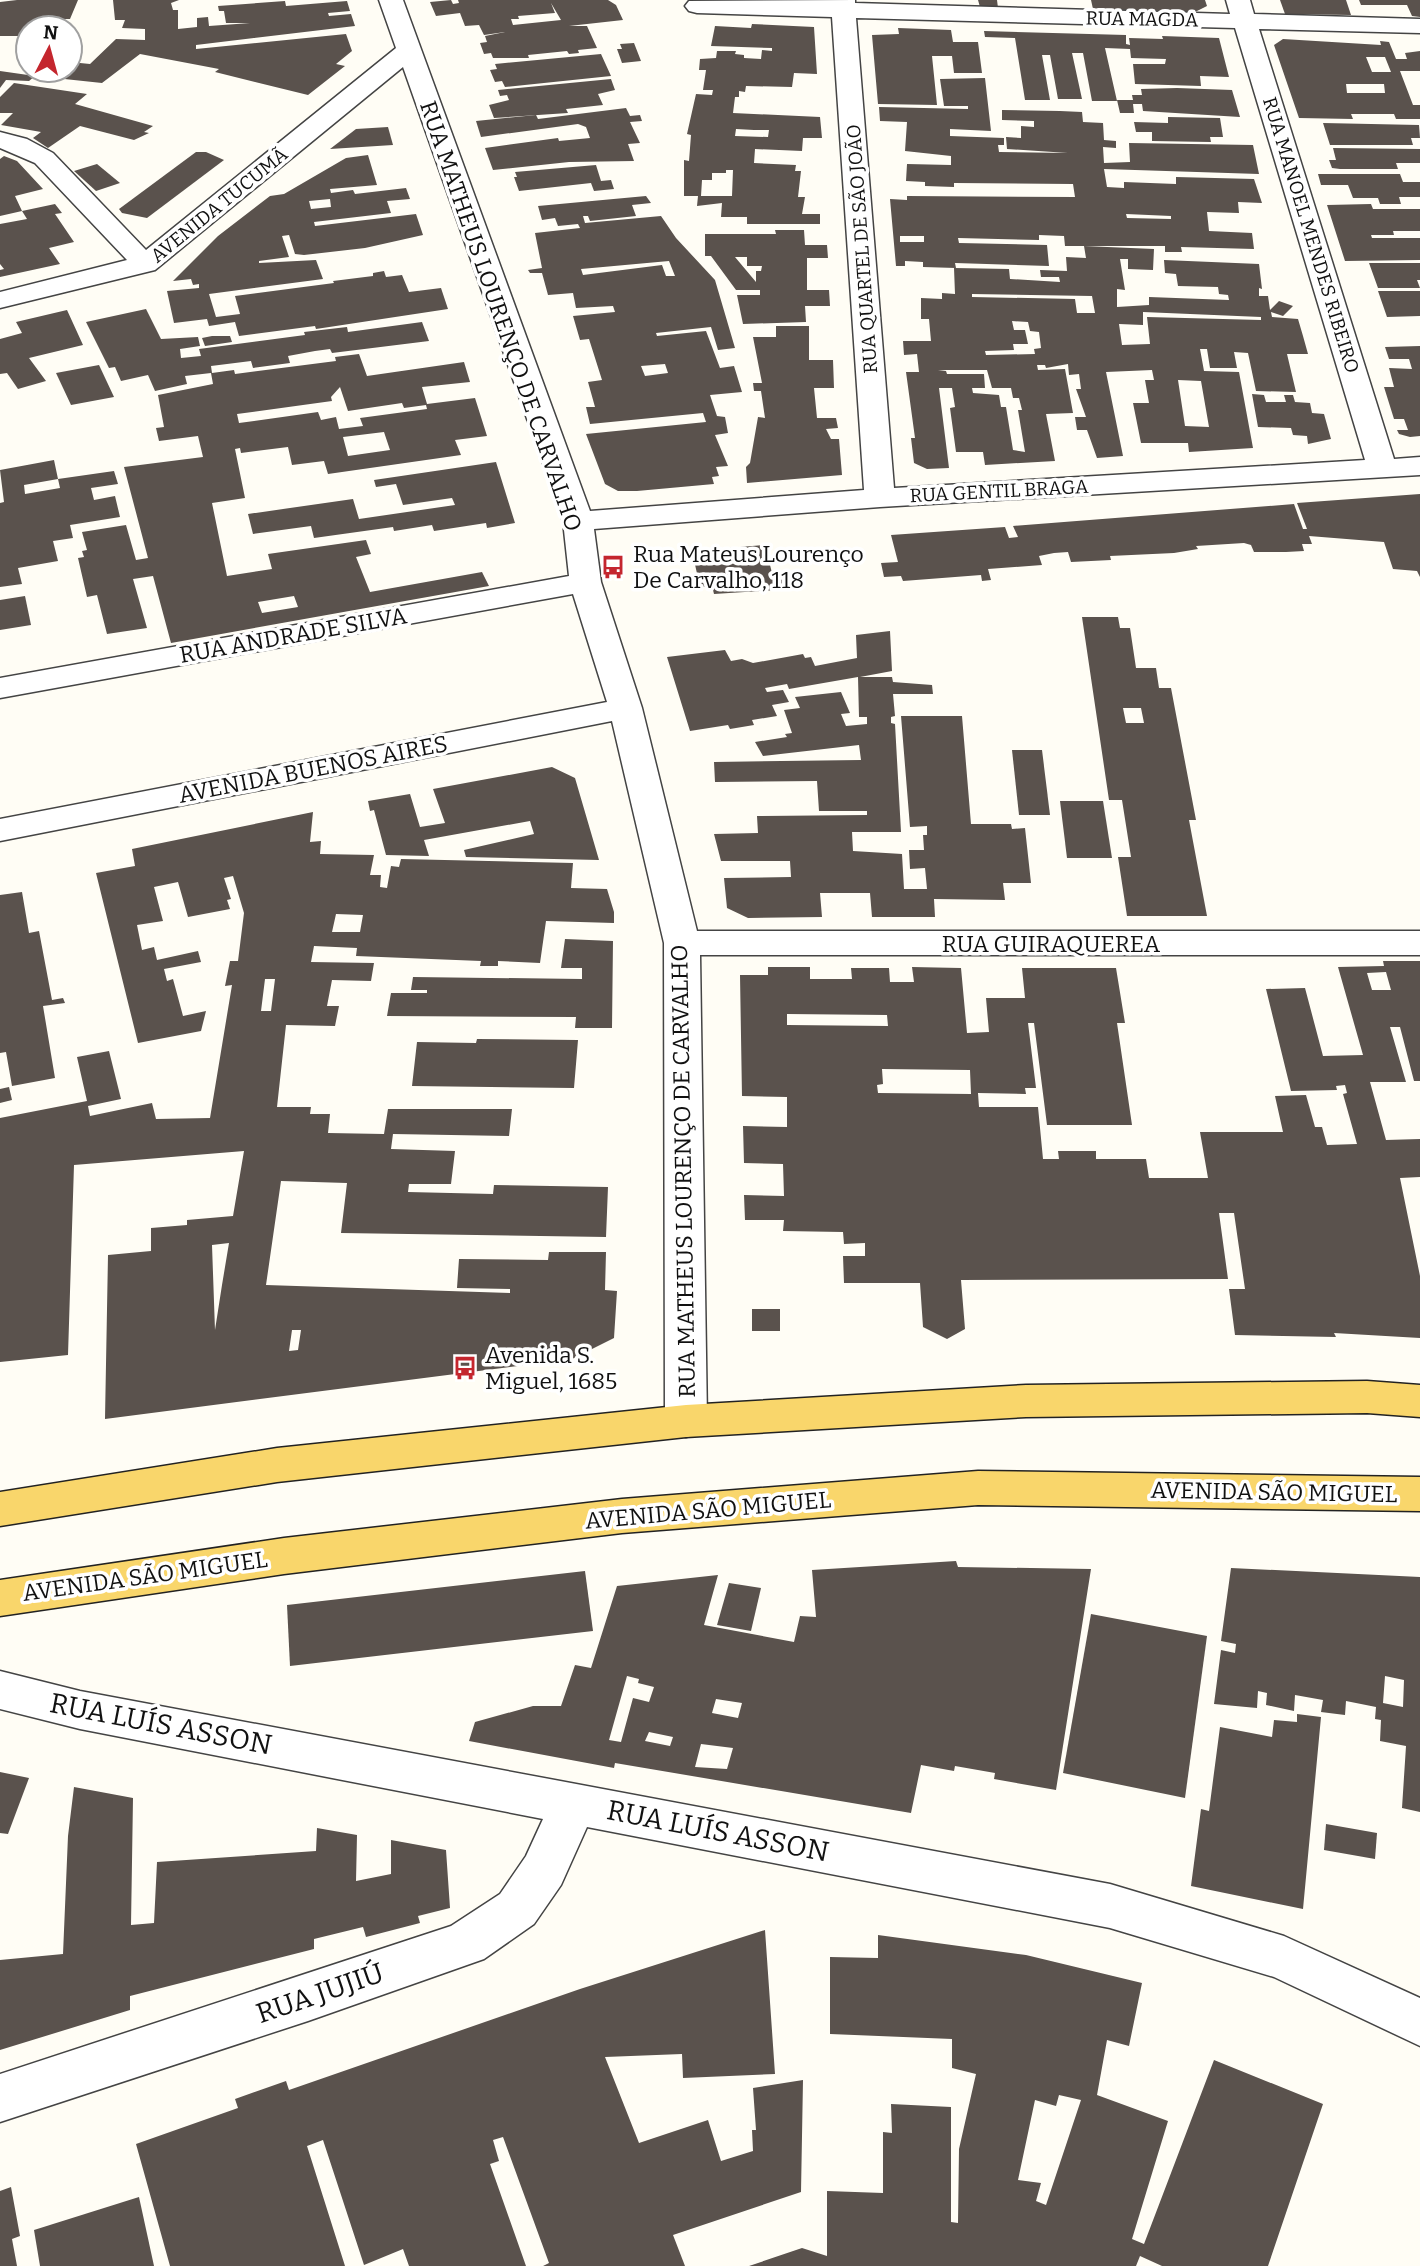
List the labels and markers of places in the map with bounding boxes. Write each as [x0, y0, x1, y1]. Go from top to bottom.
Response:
place label: Rua Mateus Lourenço De Carvalho, 118 [633, 540, 864, 594]
bus stop icon: Rua Mateus Lourenço De Carvalho, 118 [599, 553, 627, 581]
place label: Avenida S. Miguel, 1685 [485, 1341, 617, 1395]
bus stop icon: Avenida S. Miguel, 1685 [451, 1354, 479, 1382]

